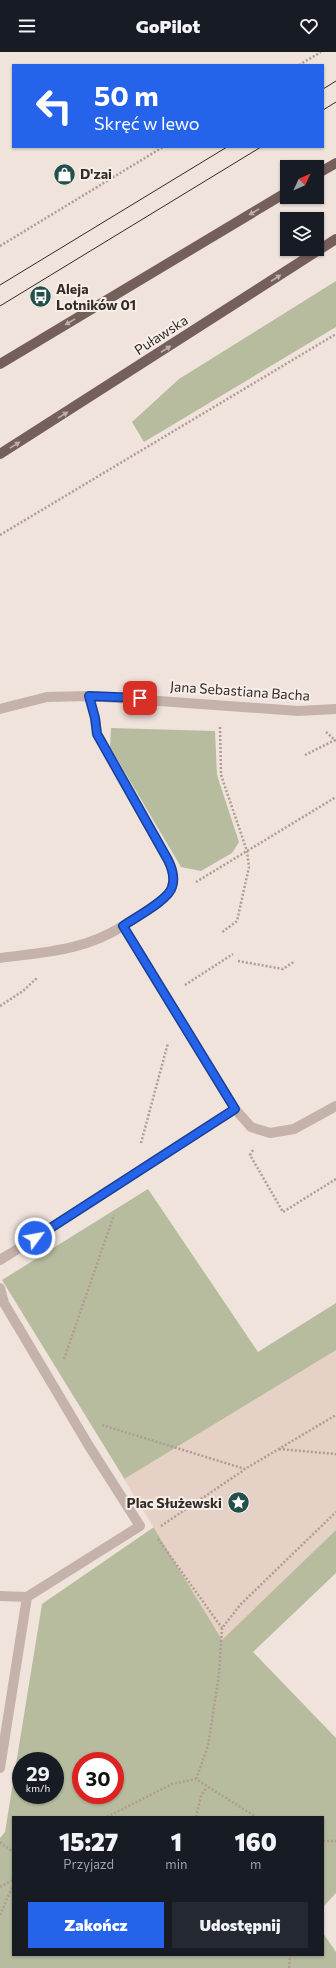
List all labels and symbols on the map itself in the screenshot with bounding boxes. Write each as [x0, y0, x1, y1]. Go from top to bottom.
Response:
north arrow [280, 160, 324, 204]
shop icon: D'zai [52, 161, 78, 187]
place label: D'zai [80, 165, 112, 182]
one-way arrow [248, 209, 260, 216]
one-way arrow [270, 274, 281, 282]
place label: Aleja Lotników 01 [56, 280, 136, 313]
bus stop icon: Aleja Lotników 01 [28, 284, 54, 310]
street label: Puławska [131, 311, 191, 358]
one-way arrow [64, 319, 76, 326]
one-way arrow [160, 345, 172, 352]
one-way arrow [57, 411, 69, 418]
one-way arrow [9, 441, 21, 448]
street label: Jana Sebastiana Bacha [169, 677, 311, 704]
pin [123, 681, 157, 715]
position arrow [14, 1217, 56, 1259]
place icon: Plac Służewski [225, 1490, 251, 1516]
place label: Plac Służewski [127, 1494, 222, 1511]
speed limit sign: 30 [72, 1752, 124, 1804]

